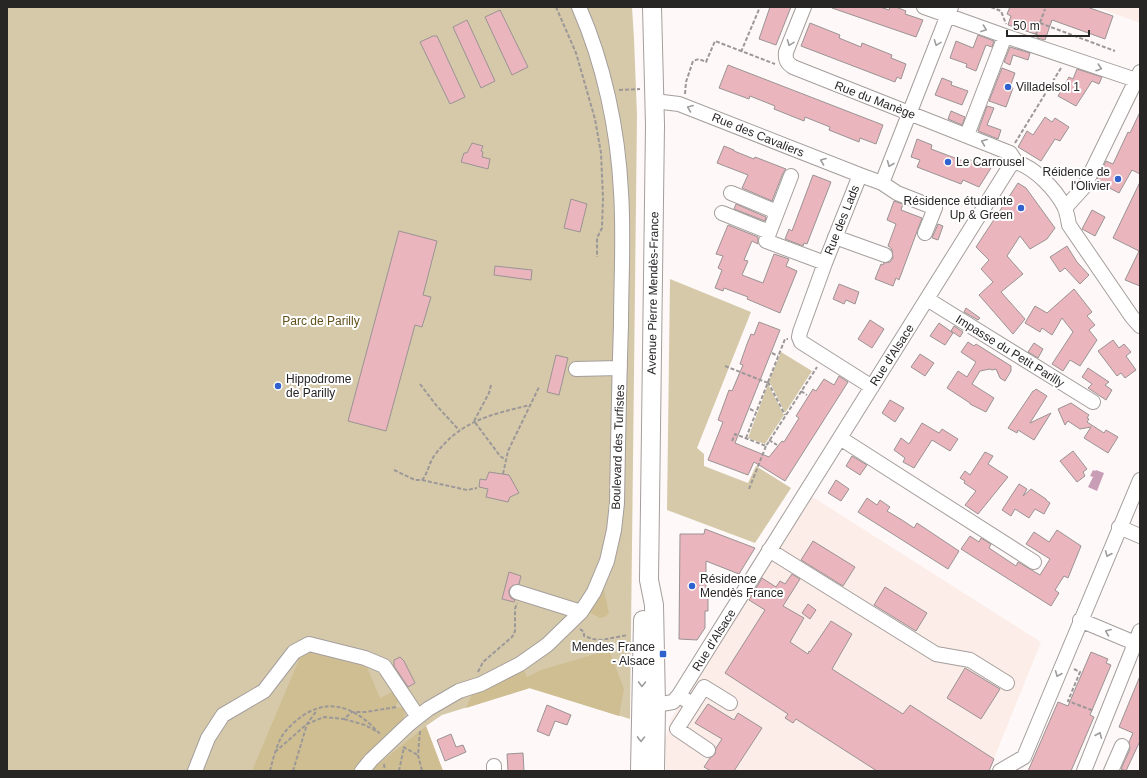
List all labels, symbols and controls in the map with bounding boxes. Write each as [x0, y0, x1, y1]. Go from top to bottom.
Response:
scale bar [1007, 12, 1089, 38]
text: 50 m [1013, 19, 1040, 33]
one-way arrow [981, 24, 988, 32]
one-way arrow [786, 40, 794, 47]
one-way arrow [933, 40, 941, 47]
one-way arrow [1095, 63, 1102, 71]
street label: Rue du Manège [833, 78, 918, 122]
place label: Villadelsol 1 [1016, 80, 1080, 94]
marker: Villadelsol 1 [1003, 82, 1013, 92]
one-way arrow [686, 105, 694, 113]
street label: Rue des Cavaliers [710, 110, 806, 160]
one-way arrow [980, 139, 987, 147]
place label: Le Carrousel [956, 155, 1025, 169]
marker: Le Carrousel [943, 157, 953, 167]
one-way arrow [820, 158, 827, 166]
one-way arrow [886, 161, 894, 168]
place label: Réidence de l'Olivier [1043, 165, 1110, 193]
marker: Réidence de l'Olivier [1113, 174, 1123, 184]
street label: Rue des Lads [822, 183, 862, 257]
place label: Résidence étudiante Up & Green [904, 194, 1013, 222]
marker: Résidence étudiante Up & Green [1016, 203, 1026, 213]
street label: Avenue Pierre Mendès-France [645, 211, 661, 375]
street label: Impasse du Petit Parilly [953, 312, 1067, 390]
park label: Parc de Parilly [282, 314, 360, 328]
street label: Rue d'Alsace [867, 321, 917, 388]
place label: Hippodrome de Parilly [286, 372, 352, 400]
marker: Hippodrome de Parilly [273, 381, 283, 391]
street label: Boulevard des Turfistes [609, 384, 627, 510]
one-way arrow [1105, 550, 1113, 558]
place label: Résidence Mendès France [700, 572, 784, 600]
marker: Résidence Mendès France [687, 581, 697, 591]
street label: Rue d'Alsace [689, 606, 739, 674]
one-way arrow [1104, 628, 1111, 636]
place label: Mendes France - Alsace [572, 640, 655, 668]
marker: Mendes France - Alsace [658, 649, 668, 659]
one-way arrow [1055, 670, 1063, 678]
one-way arrow [637, 681, 646, 687]
one-way arrow [1094, 732, 1102, 739]
one-way arrow [636, 736, 645, 742]

